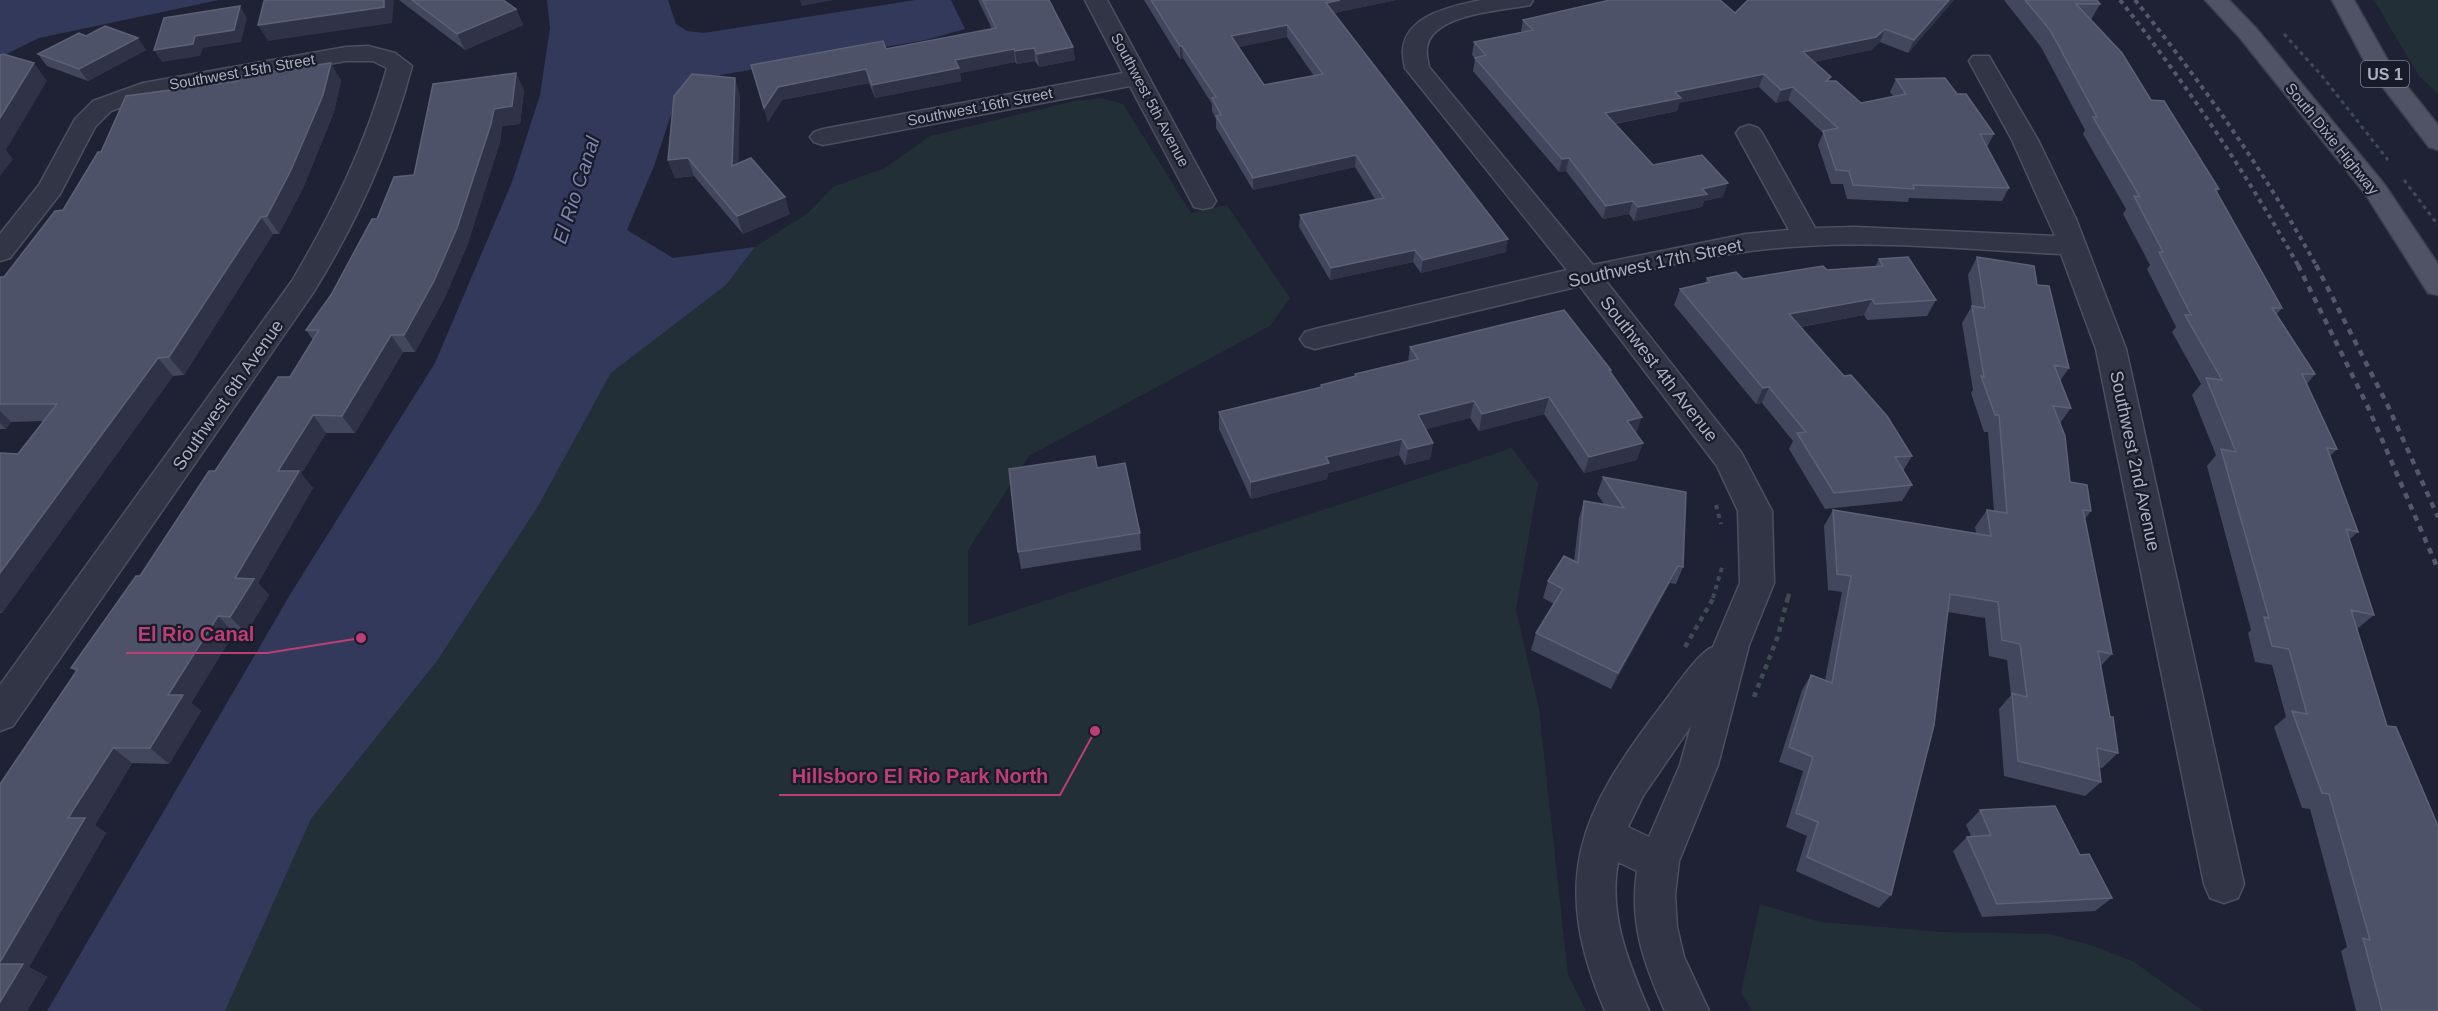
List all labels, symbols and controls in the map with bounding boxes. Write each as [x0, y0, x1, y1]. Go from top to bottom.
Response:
street label: Southwest 5th Avenue [1108, 30, 1193, 170]
street label: Southwest 15th Street [168, 50, 317, 93]
road number: US 1 [2361, 61, 2409, 87]
street label: South Dixie Highway [2282, 80, 2383, 198]
street label: Southwest 16th Street [906, 84, 1055, 129]
water label: El Rio Canal [548, 133, 604, 246]
street label: Southwest 17th Street [1566, 235, 1744, 291]
street label: Southwest 4th Avenue [1596, 292, 1722, 446]
street label: Southwest 6th Avenue [169, 316, 287, 474]
street label: Southwest 2nd Avenue [2106, 369, 2164, 553]
callout: El Rio Canal [126, 615, 267, 653]
text: El Rio Canal [138, 623, 254, 645]
callout: Hillsboro El Rio Park North [779, 757, 1060, 795]
text: Hillsboro El Rio Park North [792, 765, 1048, 787]

